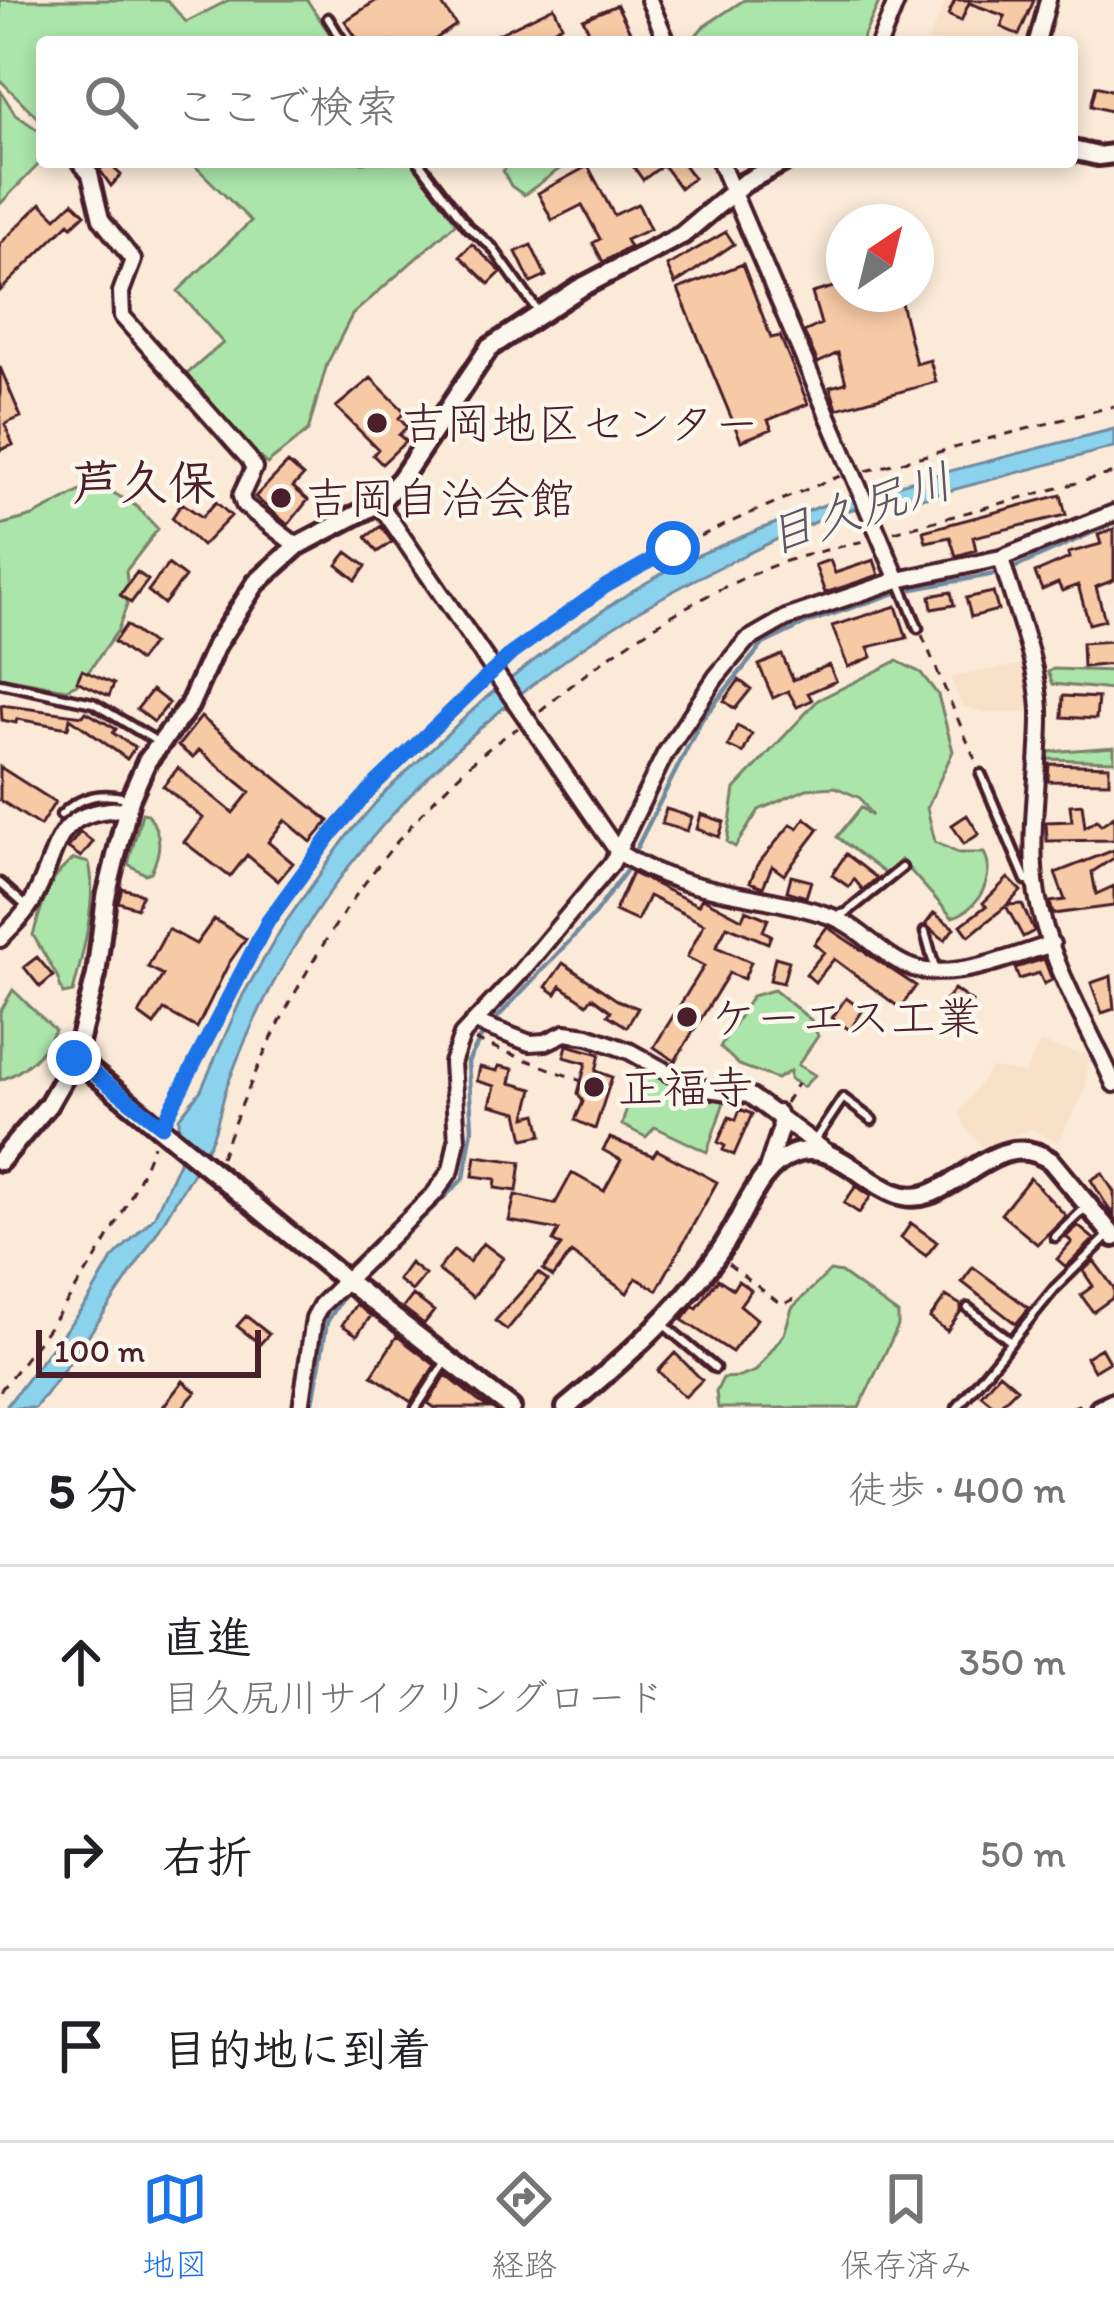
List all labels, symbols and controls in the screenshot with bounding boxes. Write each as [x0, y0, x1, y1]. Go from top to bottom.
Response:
search box [36, 36, 1078, 168]
icon: search [78, 69, 144, 135]
text: ここで検索 [174, 79, 399, 133]
north arrow [826, 204, 934, 312]
place label: 吉岡地区センター [401, 396, 759, 450]
marker: 吉岡地区センター [364, 410, 390, 436]
water label: 目久尻川 [759, 451, 959, 565]
district label: 芦久保 [72, 453, 216, 511]
place label: 吉岡自治会館 [305, 471, 575, 525]
marker: 吉岡自治会館 [268, 485, 294, 511]
route start [646, 521, 700, 575]
place label: ケーエス工業 [711, 990, 981, 1044]
marker: ケーエス工業 [674, 1004, 700, 1030]
route end [47, 1031, 101, 1085]
place label: 正福寺 [618, 1060, 753, 1114]
marker: 正福寺 [581, 1074, 607, 1100]
scale bar [36, 1324, 261, 1377]
text: 100 m [54, 1331, 145, 1370]
text: 5 分 [48, 1460, 137, 1521]
text: 徒歩 · 400 m [848, 1466, 1066, 1513]
text: 直進 [162, 1610, 252, 1664]
icon: ahead [48, 1629, 114, 1695]
text: 350 m [959, 1638, 1066, 1685]
text: 目久尻川サイクリングロード [162, 1674, 665, 1721]
icon: right [48, 1821, 114, 1887]
text: 右折 [162, 1830, 252, 1884]
text: 50 m [980, 1830, 1066, 1877]
icon: arrive [48, 2013, 114, 2079]
text: 目的地に到着 [162, 2022, 432, 2076]
tab: 地図 [142, 2166, 208, 2286]
tab: 経路 [491, 2166, 557, 2286]
tab: 保存済み [840, 2166, 972, 2286]

